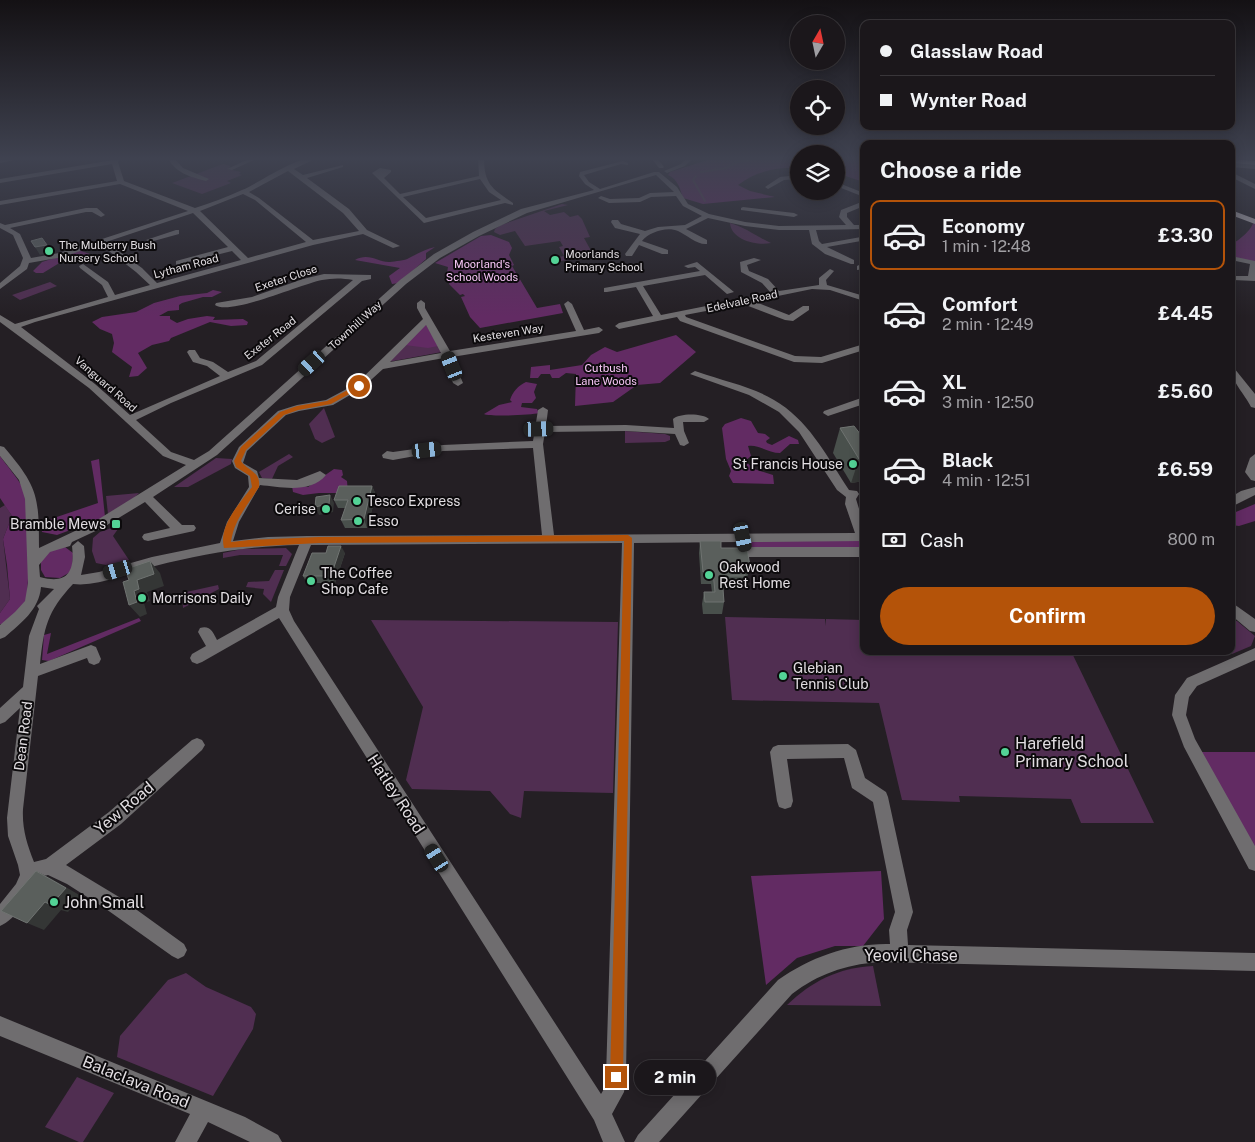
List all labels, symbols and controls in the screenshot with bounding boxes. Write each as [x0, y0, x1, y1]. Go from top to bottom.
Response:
north arrow [790, 15, 845, 70]
map controls [790, 15, 845, 200]
text: Glasslaw Road [910, 40, 1043, 62]
button: locate [790, 80, 845, 135]
text: Wynter Road [910, 89, 1027, 111]
button: layers [790, 145, 845, 200]
text: Choose a ride [880, 157, 1022, 183]
icon: car [882, 213, 927, 258]
text: Economy [942, 215, 1025, 237]
text: £3.30 [1158, 224, 1213, 246]
text: 1 min · 12:48 [942, 237, 1031, 256]
place label: The Mulberry Bush Nursery School [59, 239, 156, 264]
marker: The Mulberry Bush Nursery School [43, 245, 55, 257]
place label: Moorlands Primary School [565, 248, 643, 273]
street label: Lytham Road [152, 252, 220, 280]
marker: Moorlands Primary School [549, 254, 561, 266]
park label: Moorland's School Woods [446, 258, 519, 283]
street label: Exeter Close [253, 262, 319, 294]
street label: Edelvale Road [705, 288, 779, 314]
icon: car [882, 291, 927, 336]
text: Comfort [942, 293, 1018, 315]
street label: Townhill Way [326, 298, 384, 352]
text: £4.45 [1158, 302, 1213, 324]
street label: Exeter Road [242, 314, 298, 362]
text: 2 min · 12:49 [942, 315, 1034, 334]
street label: Kesteven Way [472, 321, 544, 345]
car [295, 347, 328, 379]
car [439, 349, 464, 383]
street label: Vanguard Road [73, 354, 139, 414]
park label: Cutbush Lane Woods [575, 362, 637, 387]
icon: car [882, 369, 927, 414]
text: XL [942, 371, 967, 393]
route start [348, 375, 370, 397]
text: £5.60 [1158, 380, 1213, 402]
text: 3 min · 12:50 [942, 393, 1034, 412]
car [523, 421, 554, 437]
car [411, 441, 442, 459]
icon: car [882, 447, 927, 492]
text: Black [942, 449, 993, 471]
place label: St Francis House [733, 456, 843, 472]
marker: St Francis House [847, 458, 859, 470]
text: £6.59 [1158, 458, 1213, 480]
text: 4 min · 12:51 [942, 471, 1031, 490]
place label: Tesco Express [367, 493, 460, 509]
marker: Tesco Express [351, 495, 363, 507]
place label: Cerise [274, 501, 316, 517]
marker: Cerise [320, 503, 332, 515]
place label: Esso [368, 513, 399, 529]
marker: Esso [352, 515, 364, 527]
place label: Bramble Mews [10, 516, 106, 532]
marker: Bramble Mews [110, 518, 122, 530]
car [732, 521, 753, 553]
icon: cash [880, 526, 908, 554]
text: Cash [920, 529, 964, 551]
text: 800 m [1168, 530, 1215, 549]
car [101, 558, 134, 582]
place label: Oakwood Rest Home [719, 559, 791, 591]
place label: The Coffee Shop Cafe [321, 565, 392, 597]
marker: Oakwood Rest Home [703, 569, 715, 581]
marker: The Coffee Shop Cafe [305, 575, 317, 587]
button: Confirm [880, 587, 1215, 645]
place label: Morrisons Daily [152, 590, 253, 606]
marker: Morrisons Daily [136, 592, 148, 604]
place label: Glebian Tennis Club [793, 660, 869, 692]
marker: Glebian Tennis Club [777, 670, 789, 682]
street label: Dean Road [11, 700, 35, 772]
place label: Harefield Primary School [1015, 734, 1129, 771]
marker: Harefield Primary School [999, 746, 1011, 758]
street label: Hatley Road [363, 751, 429, 837]
street label: Yew Road [90, 778, 158, 838]
car [422, 841, 451, 875]
place label: John Small [64, 893, 145, 912]
marker: John Small [48, 896, 60, 908]
street label: Yeovil Chase [864, 946, 958, 965]
street label: Balaclava Road [80, 1052, 192, 1112]
callout: 2 min [634, 1060, 716, 1094]
route end [605, 1066, 627, 1088]
text: 2 min [654, 1068, 696, 1087]

